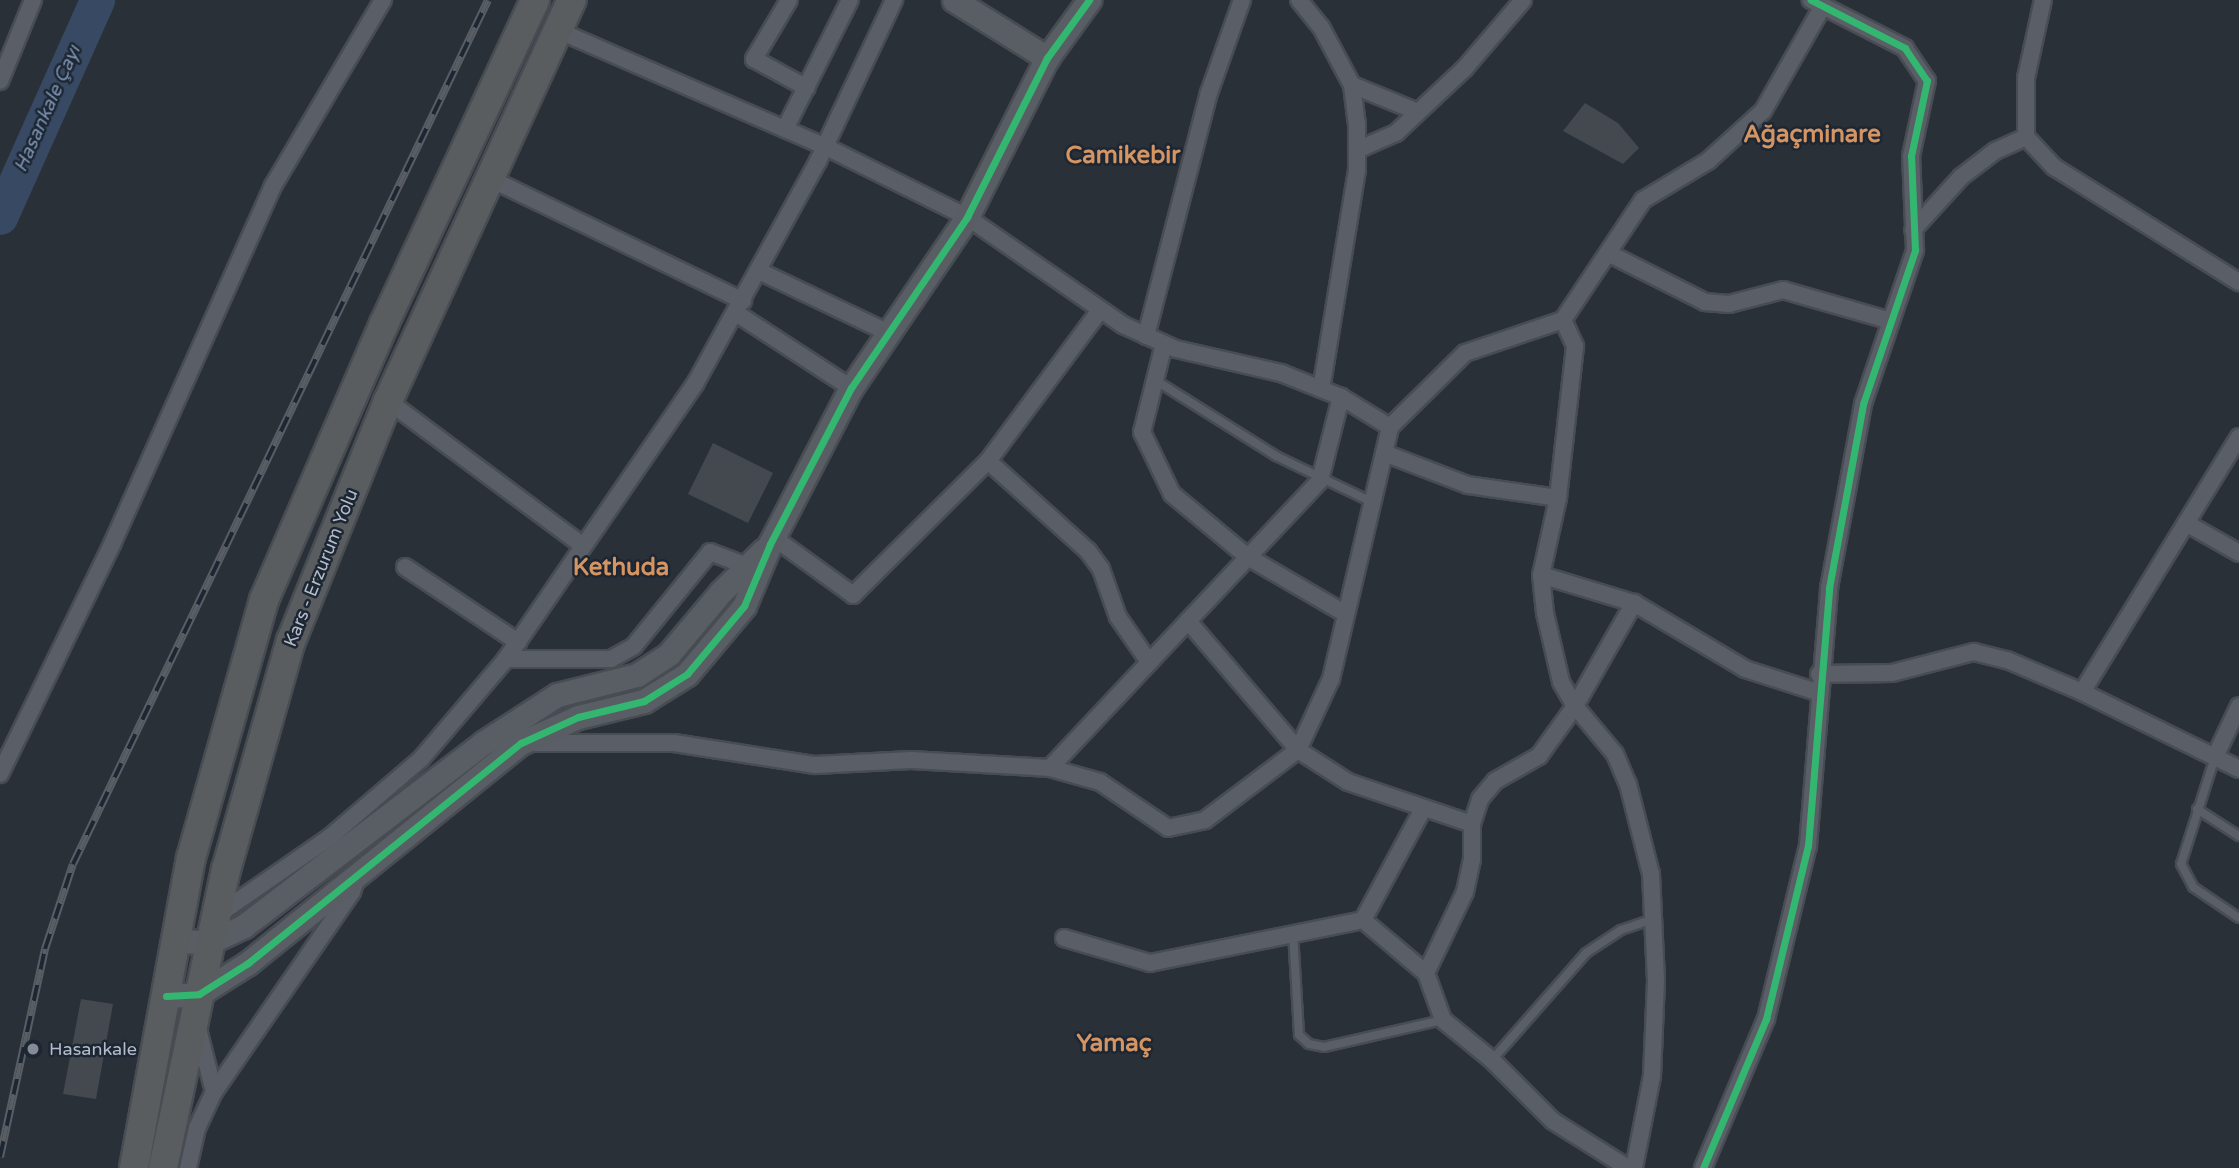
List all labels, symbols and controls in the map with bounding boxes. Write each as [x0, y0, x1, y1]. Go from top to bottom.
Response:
water label: Hasankale Çayı [10, 42, 86, 176]
district label: Ağaçminare [1743, 121, 1881, 149]
district label: Camikebir [1066, 142, 1180, 170]
street label: Kars - Erzurum Yolu [279, 486, 363, 650]
district label: Kethuda [573, 554, 669, 582]
district label: Yamaç [1076, 1030, 1152, 1058]
place label: Hasankale [49, 1038, 137, 1060]
marker: Hasankale [23, 1039, 43, 1059]

